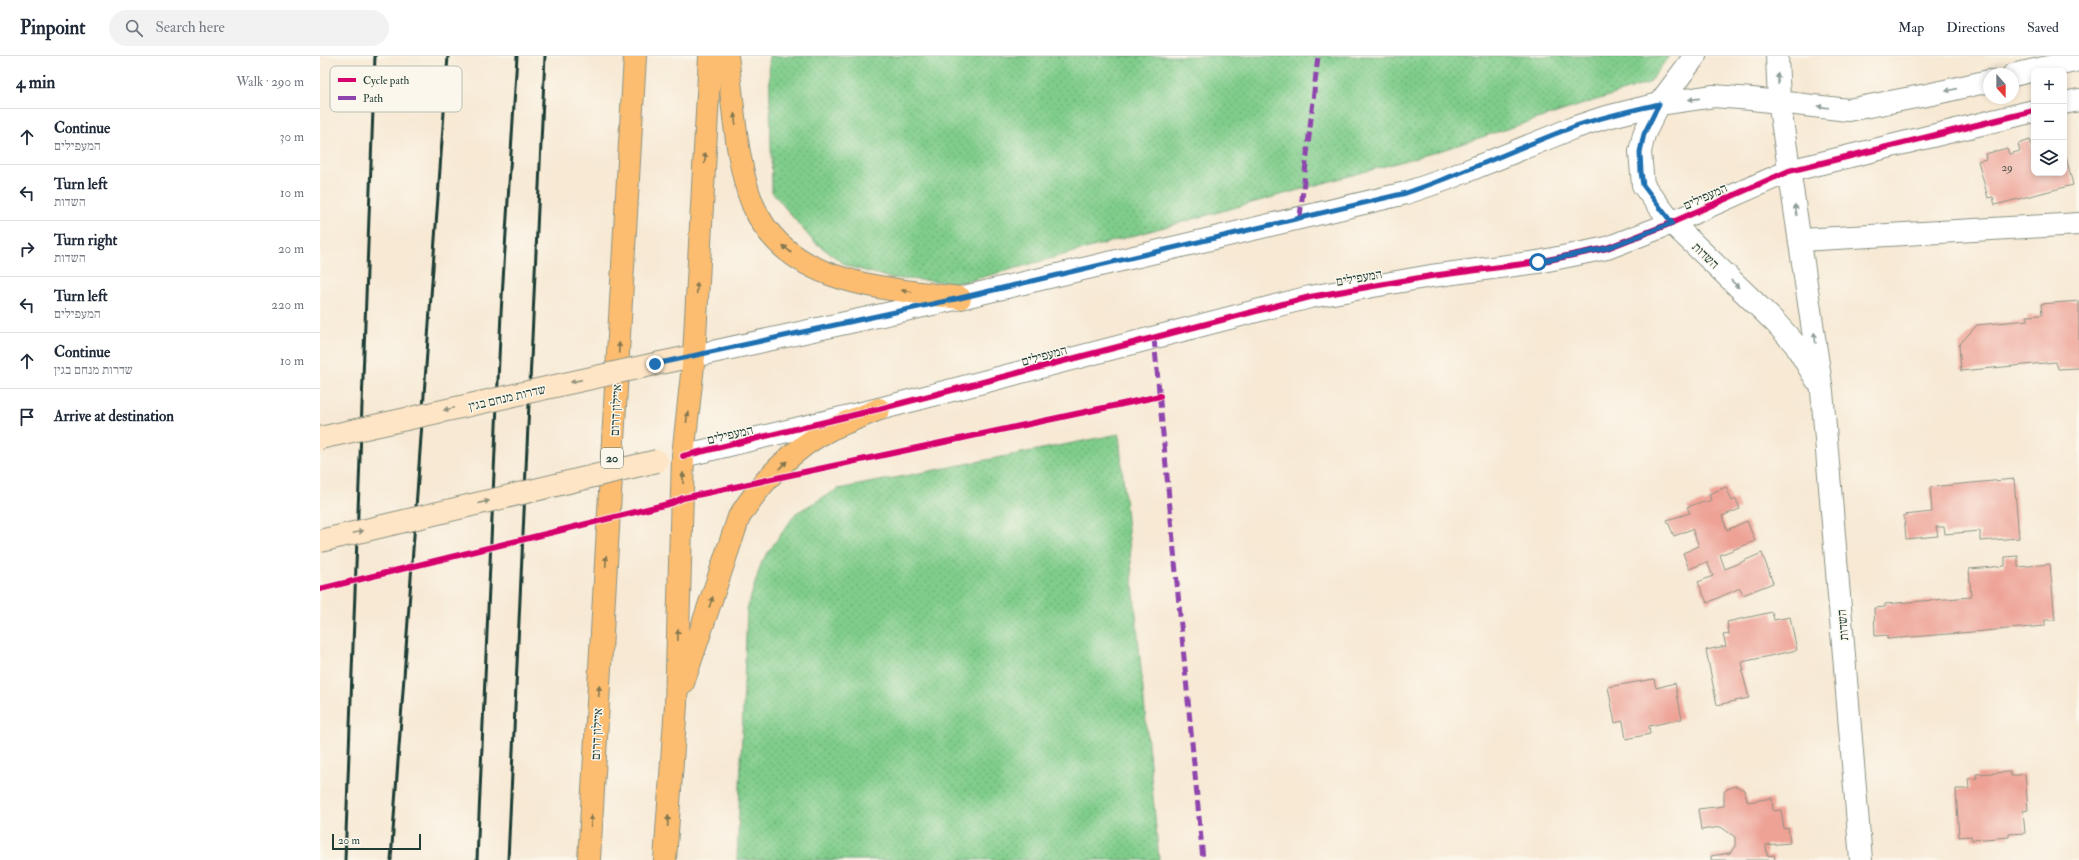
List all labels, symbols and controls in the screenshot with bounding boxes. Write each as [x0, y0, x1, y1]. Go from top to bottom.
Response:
search box [109, 10, 389, 46]
text: Pinpoint [20, 16, 85, 40]
icon: search [123, 17, 145, 39]
text: Search here [155, 18, 225, 37]
text: Map [1898, 19, 1924, 36]
text: Directions [1946, 19, 2005, 36]
text: Saved [2027, 19, 2059, 36]
legend [330, 66, 462, 112]
north arrow [1983, 68, 2019, 104]
map controls [2031, 68, 2067, 176]
button: + [2031, 68, 2067, 104]
text: 4 min [16, 72, 55, 93]
one-way arrow [1775, 73, 1782, 85]
text: Walk · 290 m [236, 74, 304, 90]
text: Cycle path [363, 74, 409, 88]
one-way arrow [1945, 87, 1957, 93]
text: Path [363, 92, 383, 105]
one-way arrow [1688, 95, 1700, 102]
one-way arrow [1817, 104, 1829, 110]
button: − [2031, 104, 2067, 140]
one-way arrow [732, 113, 739, 125]
text: Continue [54, 119, 110, 138]
icon: ahead [16, 126, 38, 148]
text: 30 m [280, 129, 304, 145]
text: המעפילים [54, 138, 101, 154]
button: layers [2031, 140, 2067, 176]
one-way arrow [701, 152, 708, 164]
house number: 29 [2001, 161, 2013, 174]
text: Turn left [54, 175, 108, 194]
street label: המעפילים [1681, 180, 1730, 214]
icon: left [16, 182, 38, 204]
text: 10 m [280, 185, 304, 201]
text: השדות [54, 194, 86, 210]
one-way arrow [1793, 204, 1799, 216]
text: Turn right [54, 231, 117, 250]
icon: right [16, 238, 38, 260]
street label: השדות [1688, 239, 1722, 273]
text: 20 m [278, 241, 304, 257]
one-way arrow [782, 244, 792, 253]
text: השדות [54, 250, 86, 266]
route start [1529, 253, 1547, 271]
street label: המעפילים [1335, 266, 1384, 290]
one-way arrow [1730, 279, 1740, 289]
one-way arrow [694, 282, 701, 294]
text: Turn left [54, 287, 108, 306]
one-way arrow [901, 288, 914, 294]
icon: left [16, 294, 38, 316]
text: 220 m [271, 297, 304, 313]
text: המעפילים [54, 306, 101, 322]
one-way arrow [1812, 332, 1818, 345]
one-way arrow [615, 342, 622, 354]
street label: המעפילים [1020, 342, 1069, 370]
text: Continue [54, 343, 110, 362]
icon: ahead [16, 350, 38, 372]
text: 10 m [280, 353, 304, 369]
route end [646, 355, 664, 373]
text: שדרות מנחם בגין [54, 362, 133, 378]
one-way arrow [570, 379, 582, 385]
street label: שדרות מנחם בגין [467, 381, 547, 415]
street label: איילון דרום [607, 384, 625, 436]
icon: arrive [16, 406, 38, 428]
text: Arrive at destination [54, 407, 174, 426]
one-way arrow [443, 407, 455, 413]
one-way arrow [684, 411, 690, 423]
street label: המעפילים [706, 422, 755, 448]
road number: 20 [601, 448, 623, 468]
one-way arrow [778, 460, 788, 470]
one-way arrow [680, 471, 686, 484]
one-way arrow [479, 499, 491, 505]
one-way arrow [352, 529, 364, 535]
one-way arrow [603, 555, 610, 567]
one-way arrow [708, 595, 714, 607]
street label: השדות [1834, 608, 1852, 641]
one-way arrow [675, 629, 682, 641]
one-way arrow [595, 685, 602, 697]
street label: איילון דרום [588, 708, 606, 760]
one-way arrow [588, 815, 595, 827]
one-way arrow [664, 815, 671, 827]
scale bar [332, 832, 421, 851]
text: 20 m [338, 834, 360, 847]

